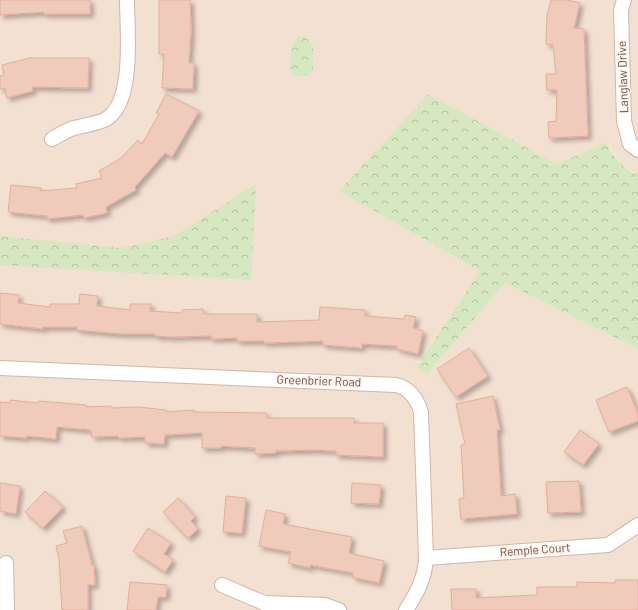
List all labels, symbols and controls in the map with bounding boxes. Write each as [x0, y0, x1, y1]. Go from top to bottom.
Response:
street label: Langlaw Drive [614, 41, 630, 113]
street label: Greenbrier Road [277, 372, 362, 388]
street label: Remple Court [499, 540, 571, 558]

